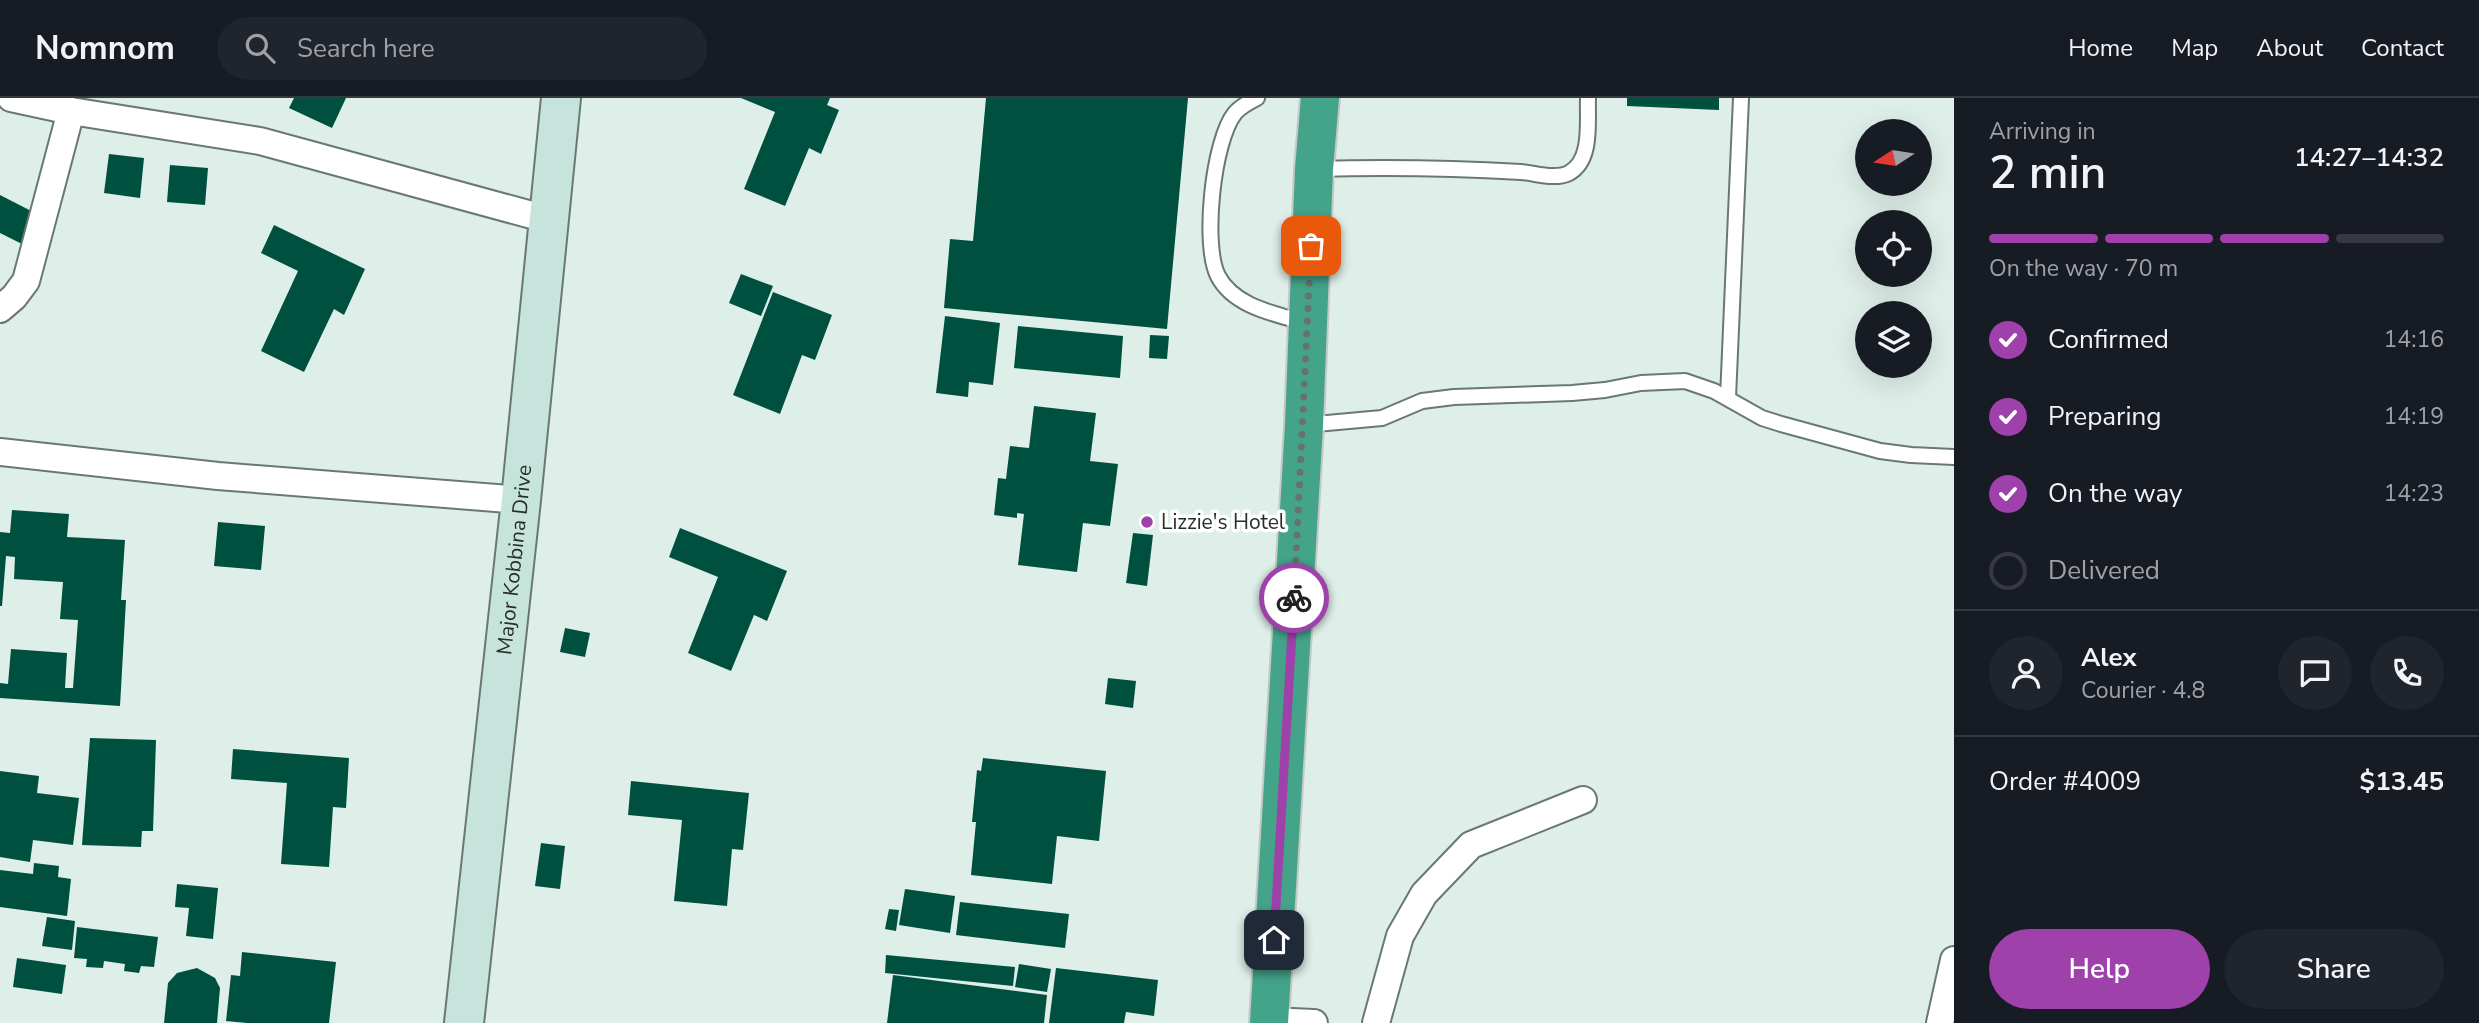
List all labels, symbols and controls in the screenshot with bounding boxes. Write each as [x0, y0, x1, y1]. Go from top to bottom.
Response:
search box [217, 17, 707, 80]
text: Nomnom [35, 26, 175, 71]
icon: search [241, 29, 279, 67]
text: Search here [297, 31, 435, 66]
text: Home [2068, 32, 2133, 64]
text: Map [2171, 32, 2218, 64]
text: About [2256, 32, 2323, 64]
text: Contact [2361, 32, 2444, 64]
text: Arriving in [1989, 116, 2096, 147]
north arrow [1855, 119, 1932, 196]
map controls [1855, 119, 1932, 378]
text: 14:27–14:32 [2294, 140, 2444, 175]
text: 2 min [1989, 141, 2106, 204]
button: locate [1855, 210, 1932, 287]
pin [1281, 216, 1341, 276]
icon: bag [1292, 227, 1330, 265]
text: On the way · 70 m [1989, 253, 2178, 284]
button: layers [1855, 301, 1932, 378]
icon: check [1989, 321, 2027, 359]
text: Confirmed [2048, 322, 2169, 357]
text: 14:16 [2384, 324, 2444, 355]
icon: check [1989, 398, 2027, 436]
text: Preparing [2048, 399, 2161, 434]
text: 14:19 [2384, 401, 2444, 432]
street label: Major Kobbina Drive [490, 463, 538, 656]
icon: check [1989, 475, 2027, 513]
text: On the way [2048, 476, 2182, 511]
text: 14:23 [2384, 478, 2444, 509]
place label: Lizzie's Hotel [1161, 508, 1286, 536]
marker: Lizzie's Hotel [1139, 514, 1155, 530]
text: Delivered [2048, 553, 2160, 588]
courier [1259, 563, 1329, 633]
icon: bike [1275, 579, 1313, 617]
button: person [1989, 636, 2063, 710]
button: chat [2278, 636, 2352, 710]
button: phone [2370, 636, 2444, 710]
text: Alex [2081, 640, 2137, 675]
text: Courier · 4.8 [2081, 675, 2205, 706]
text: Order #4009 [1989, 764, 2141, 799]
text: $13.45 [2360, 764, 2444, 799]
pin [1244, 910, 1304, 970]
icon: home [1255, 921, 1293, 959]
button: Help [1989, 929, 2210, 1009]
button: Share [2224, 929, 2444, 1009]

